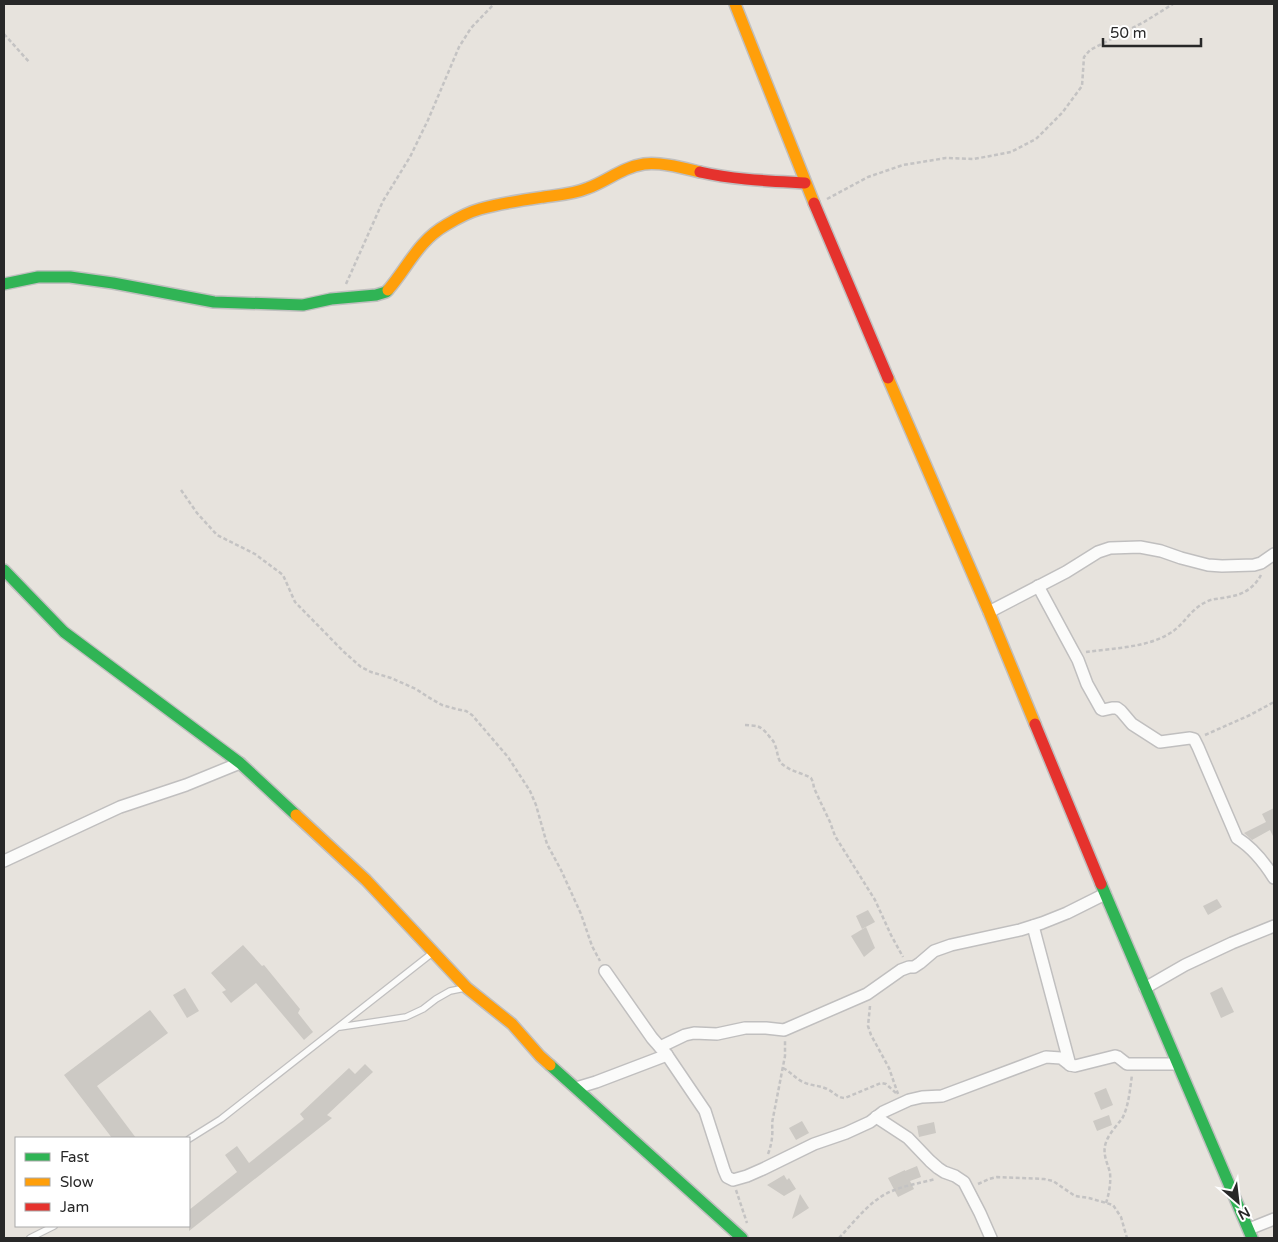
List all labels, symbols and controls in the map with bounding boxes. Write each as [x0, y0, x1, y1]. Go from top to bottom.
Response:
scale bar [1103, 15, 1200, 47]
text: 50 m [1110, 24, 1147, 42]
legend [15, 1137, 190, 1227]
text: Fast [60, 1148, 90, 1166]
text: Slow [60, 1173, 94, 1191]
north arrow [1213, 1177, 1263, 1227]
text: Jam [60, 1198, 89, 1216]
text: N [1235, 1203, 1253, 1223]

